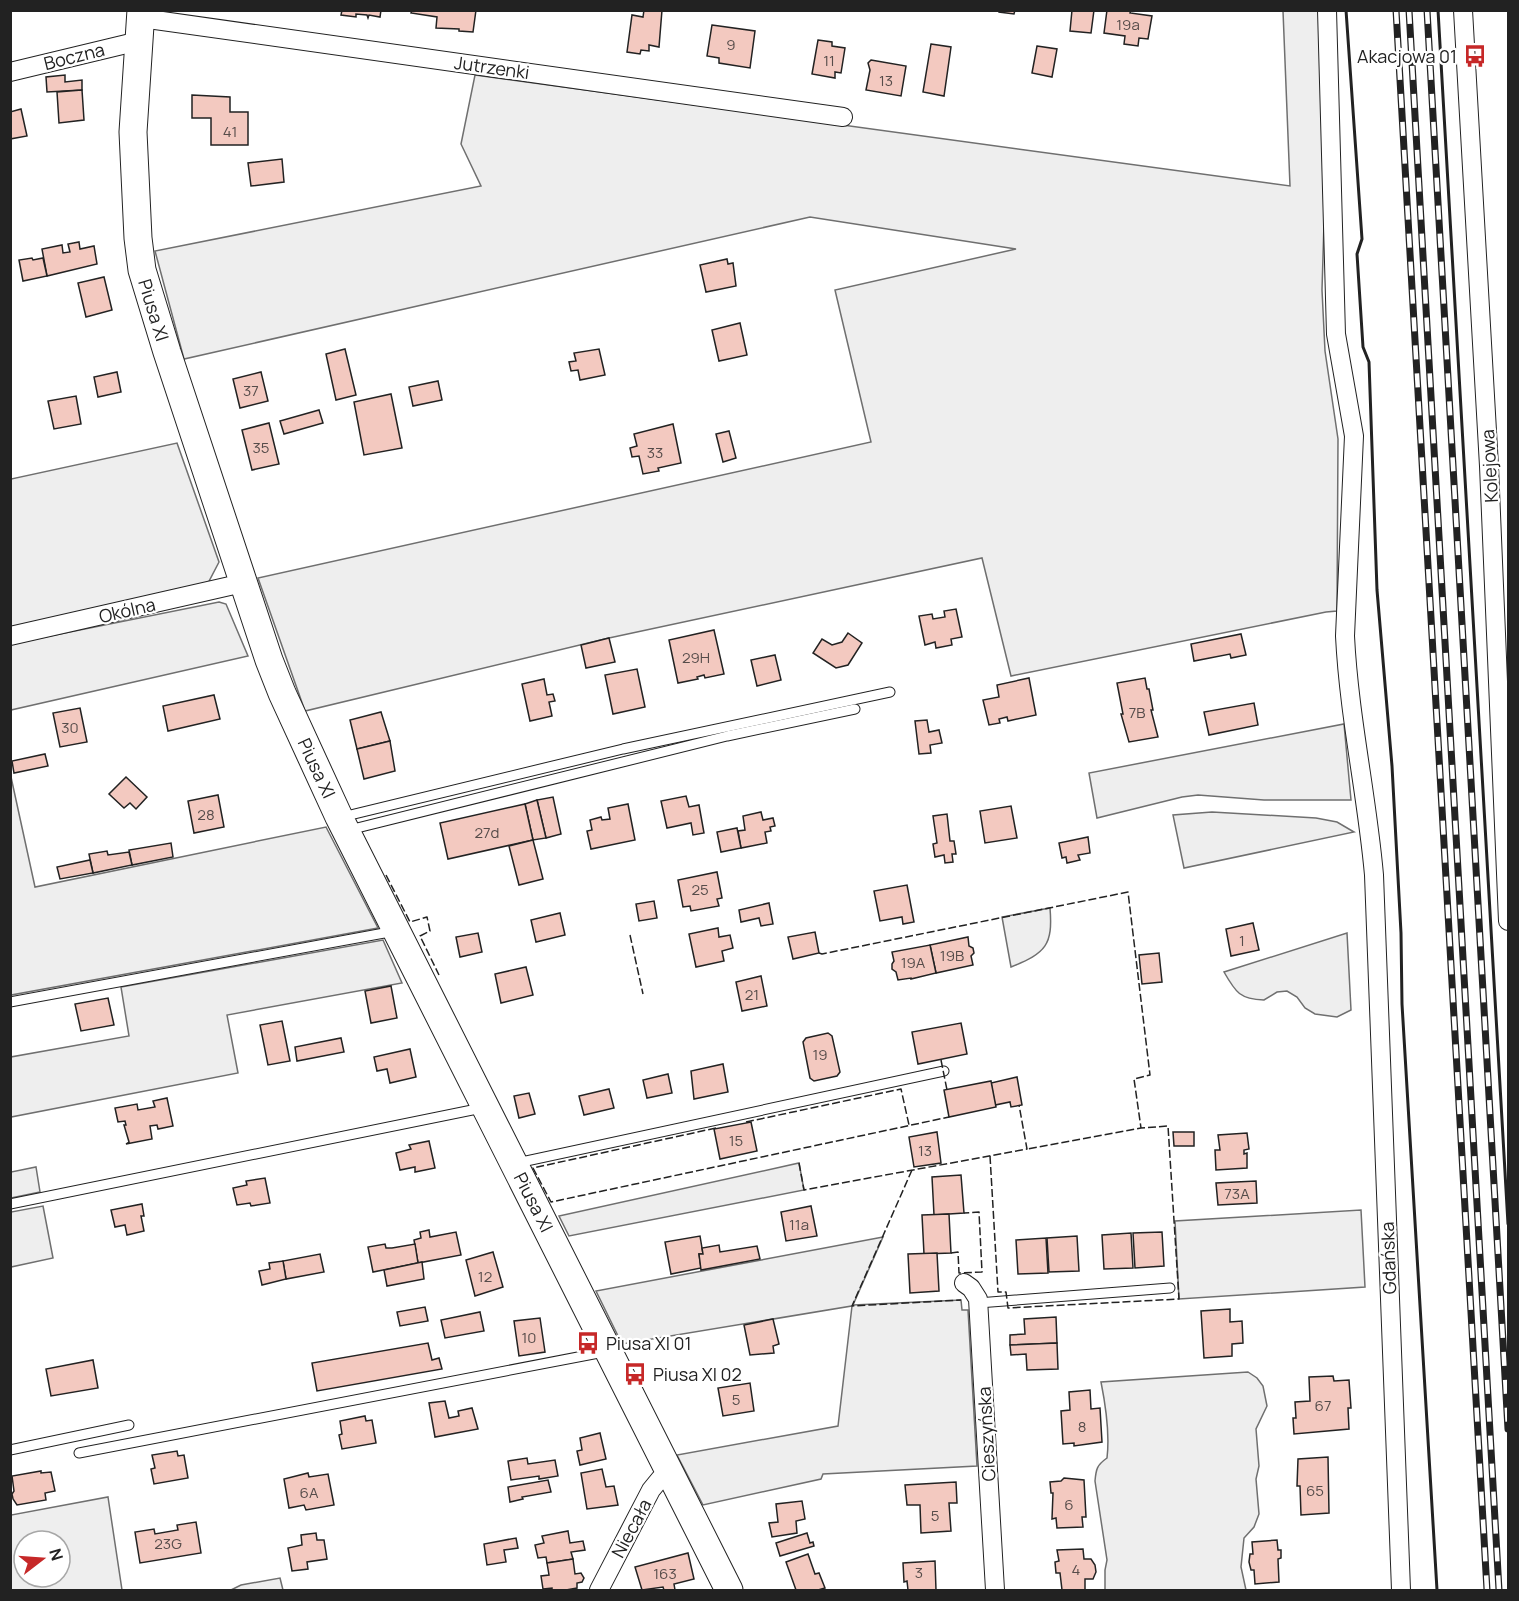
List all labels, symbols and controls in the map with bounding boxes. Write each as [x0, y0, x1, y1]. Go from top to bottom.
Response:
house number: 19a [1116, 14, 1140, 35]
house number: 9 [726, 34, 736, 55]
street label: Boczna [41, 37, 107, 75]
bus stop icon: Akacjowa 01 [1462, 43, 1488, 69]
place label: Akacjowa 01 [1357, 44, 1457, 68]
street label: Jutrzenki [453, 50, 531, 84]
house number: 11 [823, 50, 835, 71]
house number: 13 [879, 70, 893, 91]
house number: 41 [223, 121, 237, 142]
street label: Piusa XI [133, 276, 175, 344]
house number: 37 [243, 380, 259, 401]
street label: Kolejowa [1475, 429, 1503, 503]
house number: 35 [253, 437, 269, 458]
house number: 33 [647, 442, 663, 463]
street label: Okólna [96, 592, 158, 628]
house number: 29H [682, 647, 710, 668]
house number: 7B [1129, 702, 1145, 723]
house number: 30 [61, 717, 79, 738]
street label: Piusa XI [293, 734, 341, 802]
house number: 28 [197, 804, 215, 825]
house number: 27d [475, 822, 499, 843]
house number: 25 [691, 879, 709, 900]
house number: 1 [1239, 930, 1245, 951]
house number: 19B [940, 945, 964, 966]
house number: 19A [901, 952, 926, 973]
house number: 21 [745, 984, 759, 1005]
house number: 19 [812, 1044, 828, 1065]
house number: 15 [729, 1130, 743, 1151]
house number: 13 [918, 1140, 932, 1161]
street label: Piusa XI [509, 1168, 559, 1236]
house number: 73A [1224, 1183, 1250, 1204]
house number: 11a [789, 1214, 809, 1235]
street label: Gdańska [1375, 1221, 1401, 1295]
house number: 12 [478, 1266, 492, 1287]
house number: 10 [522, 1327, 537, 1348]
bus stop icon: Piusa XI 01 [575, 1330, 601, 1356]
place label: Piusa XI 01 [606, 1331, 692, 1355]
bus stop icon: Piusa XI 02 [622, 1361, 648, 1387]
place label: Piusa XI 02 [653, 1362, 742, 1386]
street label: Cieszyńska [972, 1386, 1000, 1482]
house number: 5 [732, 1389, 740, 1410]
house number: 67 [1315, 1395, 1331, 1416]
house number: 8 [1078, 1416, 1086, 1437]
house number: 65 [1306, 1480, 1324, 1501]
house number: 6A [300, 1482, 319, 1503]
street label: Niecała [606, 1494, 656, 1562]
house number: 6 [1064, 1494, 1074, 1515]
house number: 5 [931, 1505, 939, 1526]
north arrow [12, 1529, 72, 1589]
house number: 23G [154, 1533, 182, 1554]
text: N [44, 1546, 69, 1563]
house number: 4 [1072, 1559, 1081, 1580]
house number: 3 [915, 1562, 923, 1583]
house number: 163 [653, 1563, 677, 1584]

